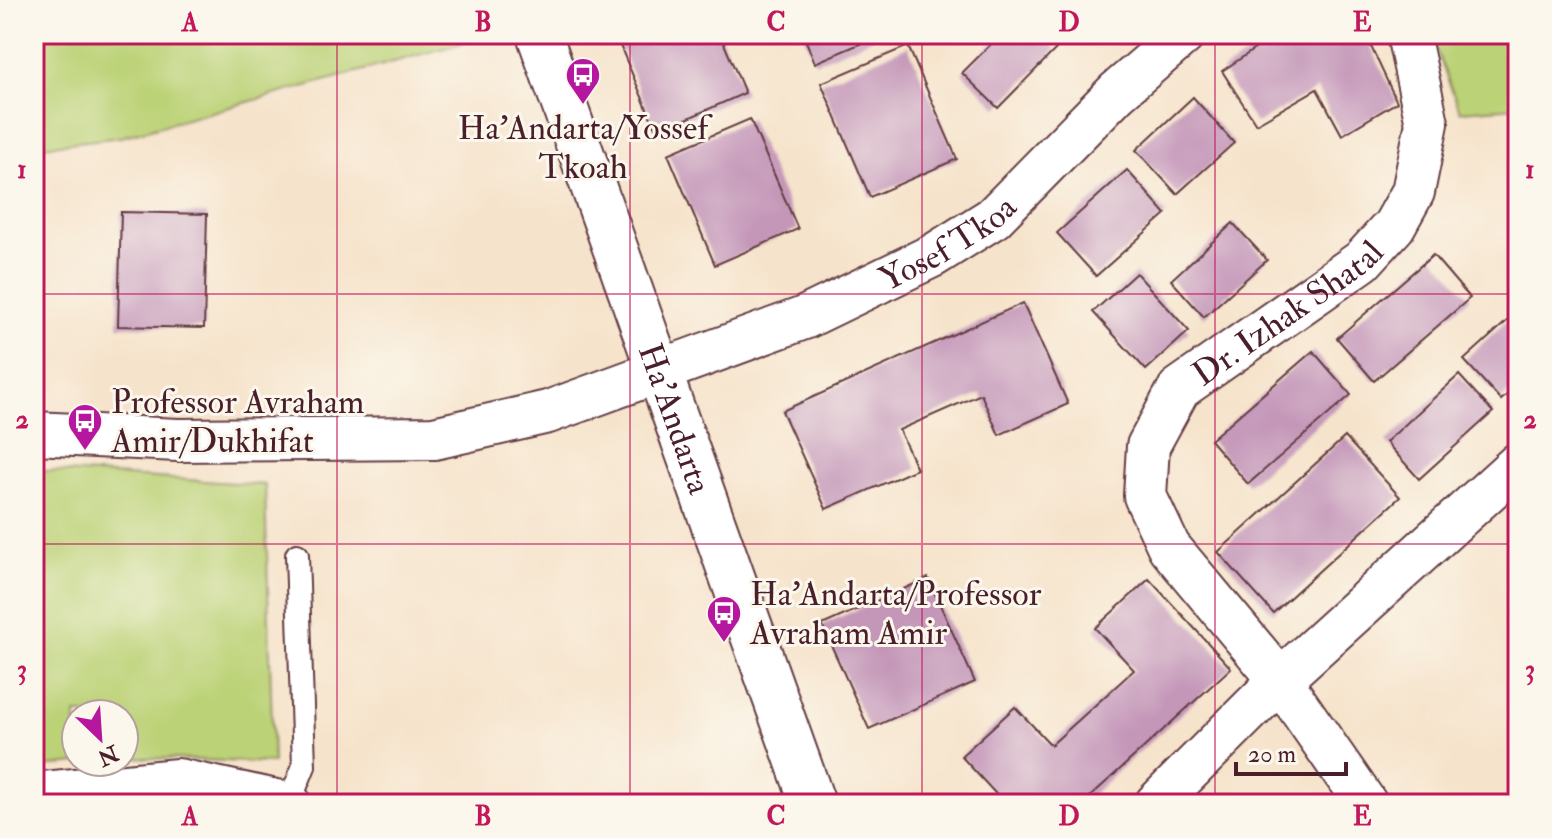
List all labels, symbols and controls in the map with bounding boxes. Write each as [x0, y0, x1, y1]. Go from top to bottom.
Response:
text: A [181, 7, 199, 39]
text: B [474, 7, 492, 39]
text: C [766, 7, 786, 39]
text: D [1058, 7, 1080, 39]
text: E [1353, 7, 1372, 39]
bus stop icon: Ha'Andarta/Yossef Tkoah [564, 56, 602, 106]
place label: Ha'Andarta/Yossef Tkoah [458, 107, 713, 189]
text: 1 [17, 154, 27, 186]
text: 1 [1525, 154, 1535, 186]
street label: Yosef Tkoa [873, 186, 1027, 301]
street label: Dr. Izhak Shatal [1185, 232, 1393, 396]
street label: Ha'Andarta [628, 338, 721, 501]
place label: Professor Avraham Amir/Dukhifat [110, 381, 364, 463]
bus stop icon: Professor Avraham Amir/Dukhifat [66, 402, 104, 452]
text: 2 [15, 404, 29, 436]
text: 2 [1523, 404, 1537, 436]
place label: Ha'Andarta/Professor Avraham Amir [749, 573, 1042, 655]
bus stop icon: Ha'Andarta/Professor Avraham Amir [705, 594, 743, 644]
text: 3 [17, 654, 27, 686]
text: 3 [1525, 654, 1535, 686]
north arrow [60, 698, 140, 778]
scale bar [1236, 726, 1346, 776]
text: N [93, 738, 124, 772]
text: 20 m [1248, 739, 1297, 770]
text: A [181, 801, 199, 833]
text: B [474, 801, 492, 833]
text: C [766, 801, 786, 833]
text: D [1058, 801, 1080, 833]
text: E [1353, 801, 1372, 833]

